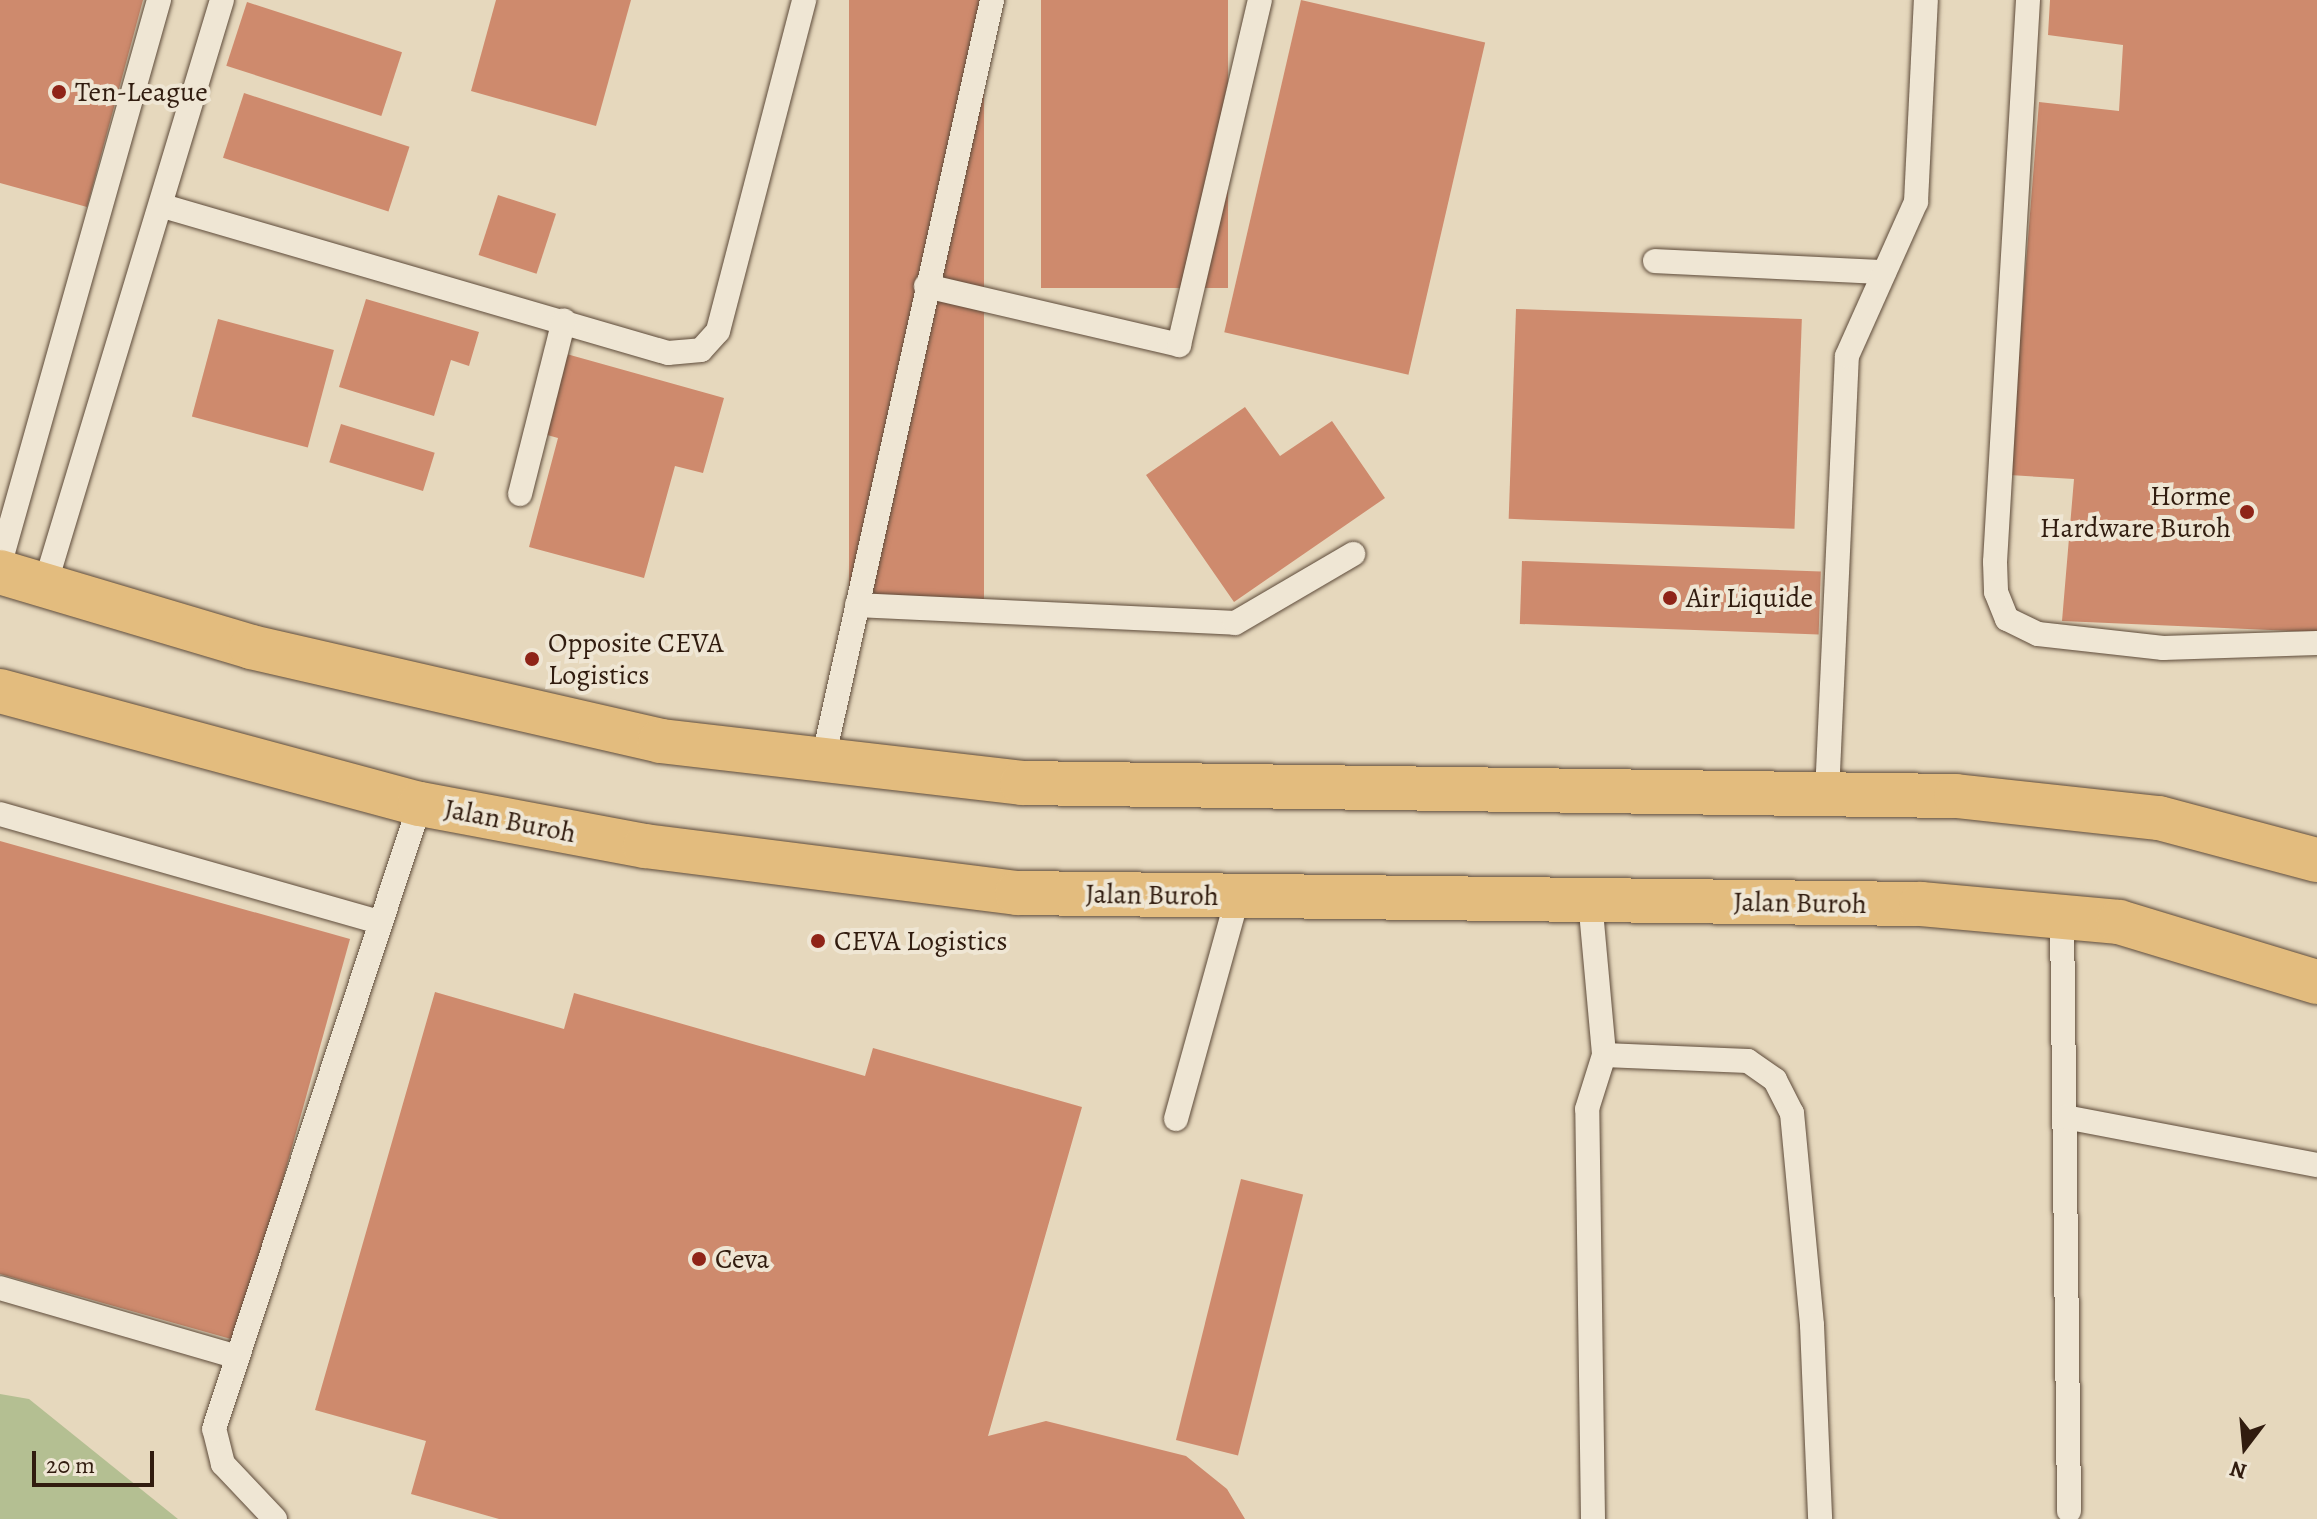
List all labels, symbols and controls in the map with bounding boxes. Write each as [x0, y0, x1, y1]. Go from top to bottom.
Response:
place label: Ten-League [75, 75, 208, 109]
marker: Ten-League [50, 83, 68, 101]
place label: Horme Hardware Buroh [2040, 479, 2231, 545]
marker: Horme Hardware Buroh [2238, 503, 2256, 521]
place label: Air Liquide [1686, 581, 1813, 615]
marker: Air Liquide [1661, 589, 1679, 607]
place label: Opposite CEVA Logistics [548, 626, 724, 692]
marker: Opposite CEVA Logistics [523, 650, 541, 668]
street label: Jalan Buroh [441, 792, 579, 850]
street label: Jalan Buroh [1085, 877, 1219, 913]
street label: Jalan Buroh [1733, 885, 1867, 921]
place label: CEVA Logistics [834, 924, 1007, 958]
marker: CEVA Logistics [809, 932, 827, 950]
place label: Ceva [715, 1242, 770, 1276]
marker: Ceva [690, 1250, 708, 1268]
north arrow [2205, 1407, 2285, 1487]
scale bar [36, 1435, 158, 1485]
text: 20 m [46, 1449, 95, 1481]
text: N [2227, 1453, 2250, 1487]

